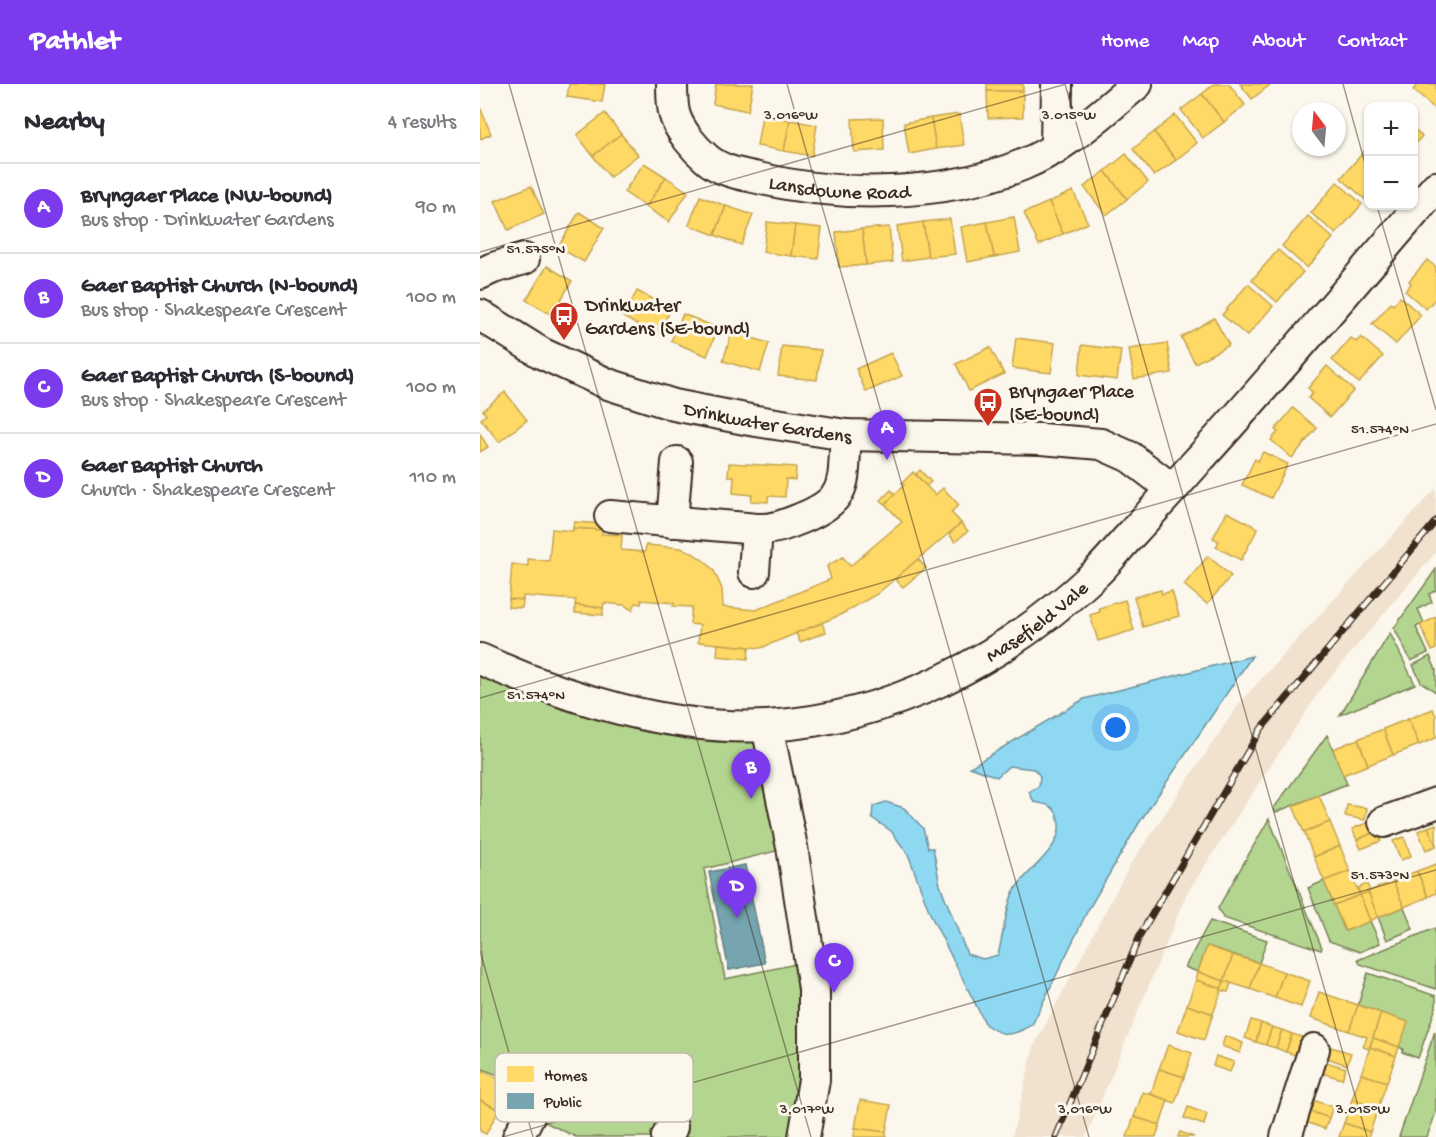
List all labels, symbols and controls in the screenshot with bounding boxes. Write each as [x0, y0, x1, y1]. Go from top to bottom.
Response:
text: Pathlet [30, 26, 120, 59]
text: Home [1101, 30, 1149, 55]
text: Map [1182, 30, 1219, 55]
text: About [1252, 30, 1305, 55]
text: Contact [1338, 30, 1406, 55]
north arrow [1292, 102, 1346, 156]
map controls [1364, 102, 1418, 210]
button: + [1364, 102, 1418, 156]
text: 3.016°W [763, 107, 818, 125]
text: 3.015°W [1041, 107, 1096, 125]
text: Nearby [24, 108, 105, 139]
text: 4 results [388, 112, 456, 135]
button: − [1364, 156, 1418, 210]
street label: Lansdowne Road [766, 173, 913, 206]
text: Bryngaer Place (NW-bound) [81, 184, 333, 210]
text: A [38, 197, 49, 220]
text: 90 m [416, 197, 456, 220]
text: Bus stop · Drinkwater Gardens [81, 210, 334, 233]
text: 51.575°N [507, 241, 566, 259]
text: Gaer Baptist Church (N-bound) [81, 274, 359, 300]
text: B [38, 287, 49, 310]
text: 100 m [406, 287, 456, 310]
place label: Drinkwater Gardens (SE-bound) [583, 296, 750, 342]
text: Bus stop · Shakespeare Crescent [81, 300, 346, 323]
bus stop icon: Drinkwater Gardens (SE-bound) [548, 300, 580, 342]
text: Gaer Baptist Church (S-bound) [81, 364, 354, 390]
text: C [38, 377, 49, 400]
text: 100 m [406, 377, 456, 400]
place label: Bryngaer Place (SE-bound) [1008, 382, 1135, 428]
bus stop icon: Bryngaer Place (SE-bound) [972, 386, 1004, 428]
text: Bus stop · Shakespeare Crescent [81, 390, 346, 413]
street label: Drinkwater Gardens [679, 399, 852, 450]
pin: A [868, 410, 906, 460]
text: 51.574°N [1351, 421, 1409, 439]
text: Gaer Baptist Church [81, 454, 263, 480]
text: D [37, 467, 50, 490]
text: 110 m [410, 467, 456, 490]
text: Church · Shakespeare Crescent [81, 480, 334, 503]
street label: Masefield Vale [983, 578, 1095, 669]
text: 51.574°N [507, 687, 565, 705]
your location [1101, 713, 1130, 742]
pin: B [732, 750, 770, 799]
text: 51.573°N [1351, 867, 1410, 885]
pin: D [718, 868, 756, 918]
pin: C [814, 944, 854, 993]
legend [495, 1053, 693, 1122]
text: Homes [544, 1068, 588, 1087]
text: Public [543, 1095, 582, 1114]
text: 3.017°W [779, 1101, 834, 1119]
text: 3.016°W [1057, 1101, 1112, 1119]
text: 3.015°W [1335, 1101, 1390, 1119]

